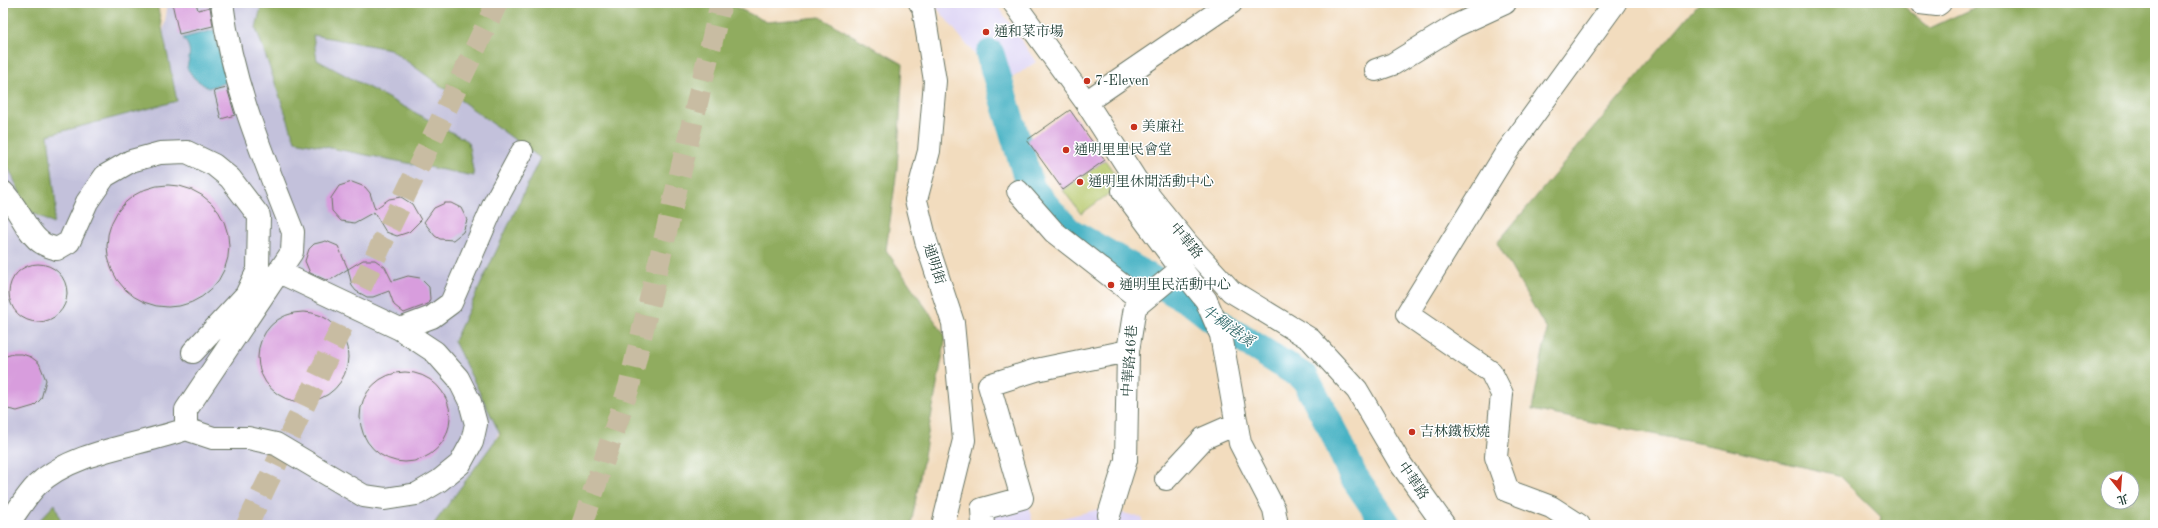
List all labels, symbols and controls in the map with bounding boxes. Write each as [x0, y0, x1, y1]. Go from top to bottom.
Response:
place label: 通和菜市場 [994, 24, 1064, 39]
marker: 通和菜市場 [981, 27, 991, 37]
place label: 7-Eleven [1095, 74, 1149, 88]
marker: 7-Eleven [1082, 76, 1092, 86]
place label: 美廉社 [1142, 119, 1184, 134]
marker: 美廉社 [1129, 122, 1139, 132]
place label: 通明里里民會堂 [1074, 142, 1172, 157]
marker: 通明里里民會堂 [1061, 145, 1071, 155]
place label: 通明里休閒活動中心 [1088, 174, 1214, 189]
marker: 通明里休閒活動中心 [1075, 177, 1085, 187]
street label: 中華路 [1167, 220, 1206, 262]
street label: 通明街 [921, 242, 948, 286]
place label: 通明里民活動中心 [1119, 277, 1231, 292]
marker: 通明里民活動中心 [1106, 280, 1116, 290]
water label: 牛稠港溪 [1198, 302, 1259, 351]
street label: 中華路46巷 [1119, 324, 1140, 398]
place label: 吉林鐵板燒 [1420, 424, 1490, 439]
marker: 吉林鐵板燒 [1407, 427, 1417, 437]
street label: 中華路 [1395, 459, 1432, 502]
north arrow [2100, 470, 2140, 510]
text: 北 [2116, 491, 2130, 507]

